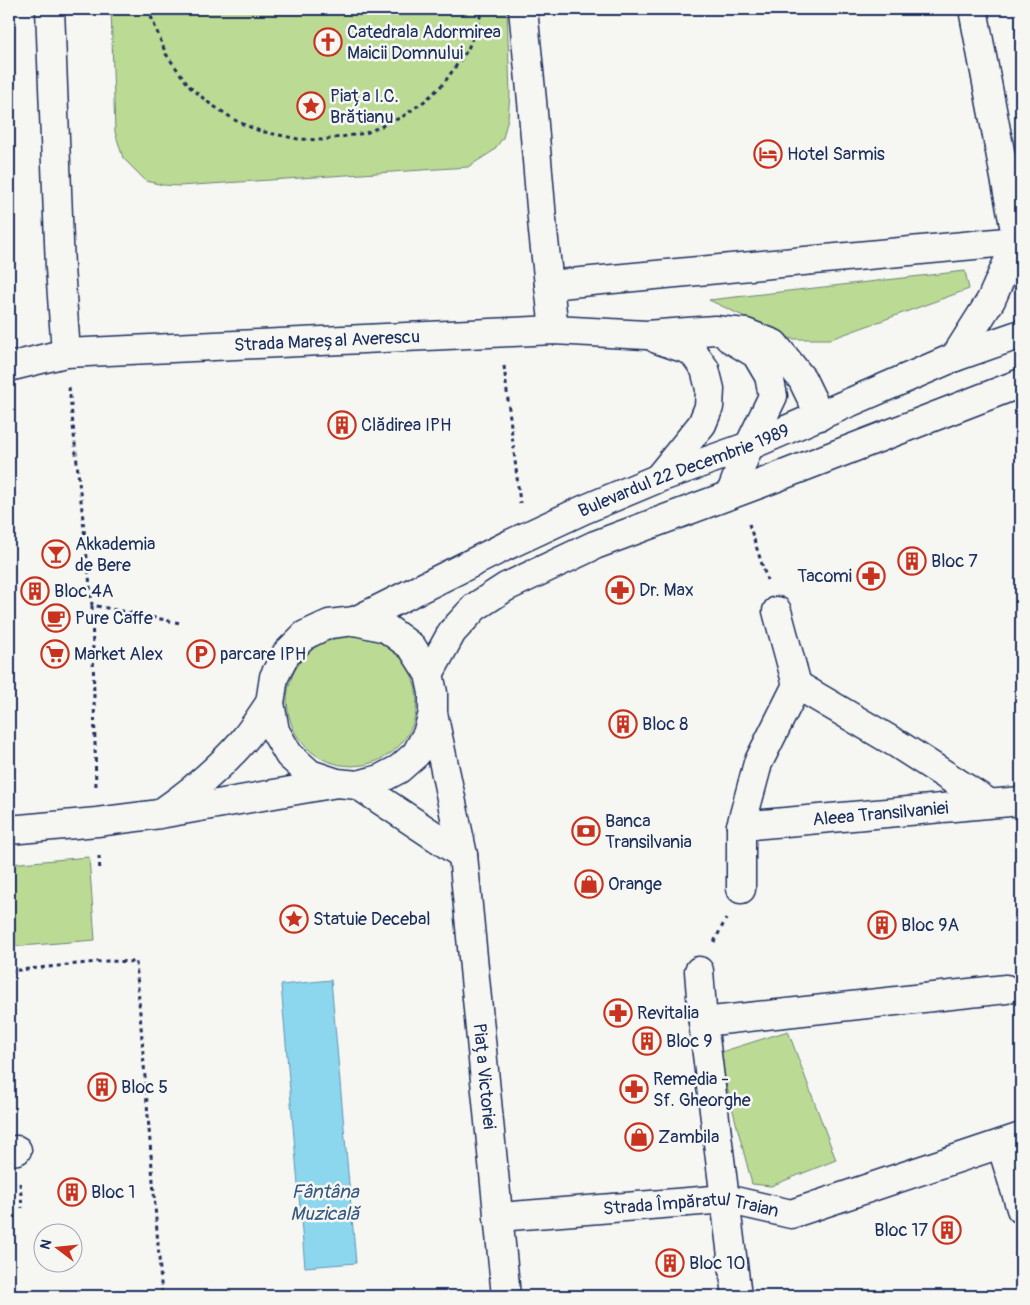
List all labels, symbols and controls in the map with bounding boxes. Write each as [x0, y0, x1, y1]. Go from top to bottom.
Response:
place label: Catedrala Adormirea Maicii Domnului [347, 21, 501, 65]
church icon: Catedrala Adormirea Maicii Domnului [313, 27, 343, 57]
place label: Piața I.C. Brătianu [330, 85, 399, 129]
place icon: Piața I.C. Brătianu [296, 91, 326, 121]
hotel icon: Hotel Sarmis [753, 139, 783, 169]
place label: Hotel Sarmis [787, 143, 885, 166]
street label: Strada Mareșal Averescu [234, 325, 421, 357]
building icon: Clădirea IPH [327, 410, 357, 440]
place label: Clădirea IPH [361, 414, 451, 437]
street label: Bulevardul 22 Decembrie 1989 [575, 419, 793, 523]
place label: Akkademia de Bere [75, 533, 155, 577]
bar icon: Akkademia de Bere [41, 539, 71, 569]
building icon: Bloc 7 [897, 546, 927, 576]
place label: Bloc 7 [931, 550, 978, 573]
pharmacy icon: Tacomi [856, 561, 886, 591]
place label: Tacomi [797, 565, 852, 588]
pharmacy icon: Dr. Max [605, 575, 635, 605]
building icon: Bloc 4A [20, 576, 50, 606]
place label: Dr. Max [639, 579, 694, 602]
place label: Bloc 4A [54, 580, 114, 603]
cafe icon: Pure Caffe [41, 603, 71, 633]
place label: Pure Caffe [75, 607, 153, 630]
supermarket icon: Market Alex [40, 639, 70, 669]
parking icon: parcare IPH [186, 639, 216, 669]
place label: Market Alex [74, 643, 163, 666]
place label: parcare IPH [220, 643, 306, 666]
building icon: Bloc 8 [608, 709, 638, 739]
place label: Bloc 8 [642, 713, 688, 736]
street label: Aleea Transilvaniei [811, 797, 950, 832]
place label: Banca Transilvania [605, 810, 692, 854]
bank icon: Banca Transilvania [571, 816, 601, 846]
shop icon: Orange [574, 869, 604, 899]
place label: Orange [608, 873, 662, 896]
place icon: Statuie Decebal [279, 904, 309, 934]
place label: Statuie Decebal [313, 908, 431, 931]
building icon: Bloc 9A [867, 910, 897, 940]
place label: Bloc 9A [901, 914, 959, 937]
pharmacy icon: Revitalia [603, 998, 633, 1028]
place label: Revitalia [637, 1002, 699, 1025]
street label: Piața Victoriei [467, 1022, 501, 1130]
building icon: Bloc 9 [632, 1026, 662, 1056]
place label: Bloc 9 [666, 1030, 712, 1053]
place label: Remedia - Sf. Gheorghe [653, 1068, 751, 1112]
building icon: Bloc 5 [87, 1072, 117, 1102]
pharmacy icon: Remedia - Sf. Gheorghe [619, 1074, 649, 1104]
place label: Bloc 5 [121, 1076, 168, 1099]
shop icon: Zambila [624, 1122, 654, 1152]
place label: Zambila [658, 1126, 719, 1149]
building icon: Bloc 1 [57, 1177, 87, 1207]
water label: Fântâna Muzicală [290, 1180, 362, 1226]
place label: Bloc 1 [91, 1181, 135, 1204]
street label: Strada Împăratul Traian [602, 1188, 781, 1223]
building icon: Bloc 17 [932, 1215, 962, 1245]
place label: Bloc 17 [874, 1219, 928, 1242]
north arrow [32, 1222, 82, 1272]
text: N [37, 1238, 55, 1251]
building icon: Bloc 10 [655, 1248, 685, 1278]
place label: Bloc 10 [689, 1252, 746, 1275]

